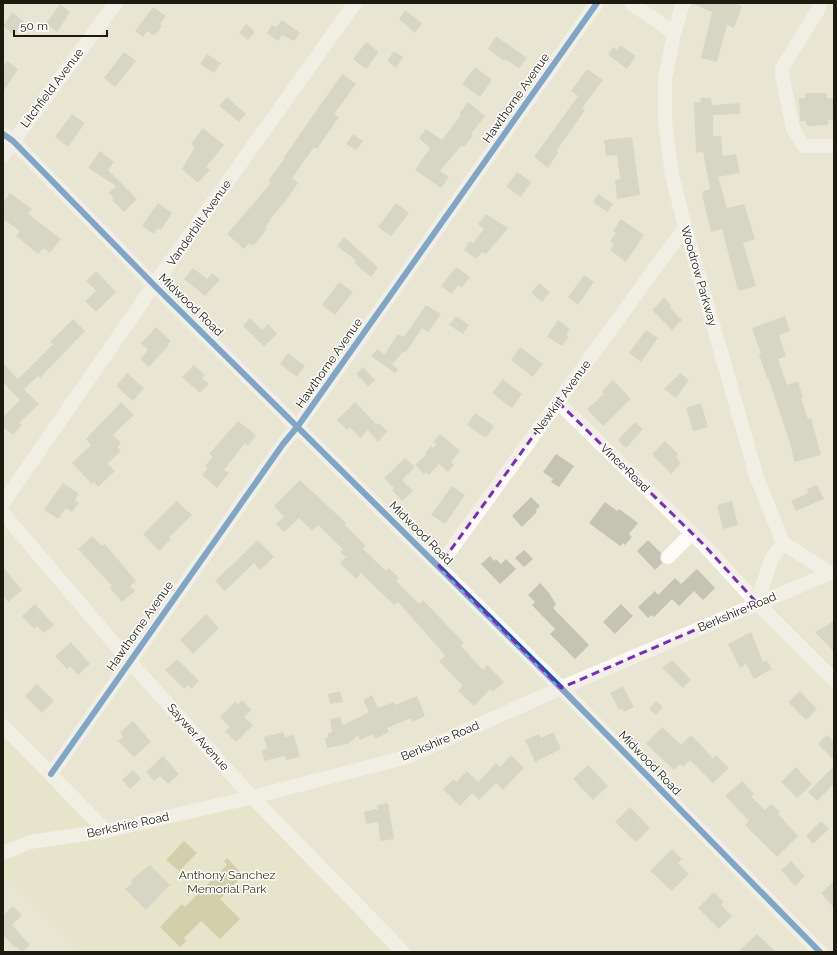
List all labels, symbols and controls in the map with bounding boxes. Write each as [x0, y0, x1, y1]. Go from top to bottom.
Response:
scale bar [14, 12, 107, 38]
text: 50 m [20, 19, 48, 33]
street label: Litchfield Avenue [18, 46, 86, 130]
street label: Hawthorne Avenue [480, 51, 552, 145]
street label: Vanderbilt Avenue [164, 177, 234, 269]
street label: Woodrow Parkway [678, 224, 720, 328]
street label: Midwood Road [156, 271, 226, 339]
street label: Hawthorne Avenue [293, 316, 365, 410]
street label: Newkirt Avenue [531, 357, 593, 437]
street label: Vince Road [597, 441, 653, 495]
street label: Midwood Road [386, 498, 456, 568]
street label: Hawthorne Avenue [104, 579, 176, 673]
street label: Berkshire Road [696, 589, 778, 635]
street label: Saywer Avenue [164, 701, 232, 773]
street label: Berkshire Road [399, 718, 481, 764]
street label: Midwood Road [616, 728, 684, 798]
street label: Berkshire Road [85, 809, 171, 841]
park label: Anthony Sanchez Memorial Park [179, 868, 275, 896]

